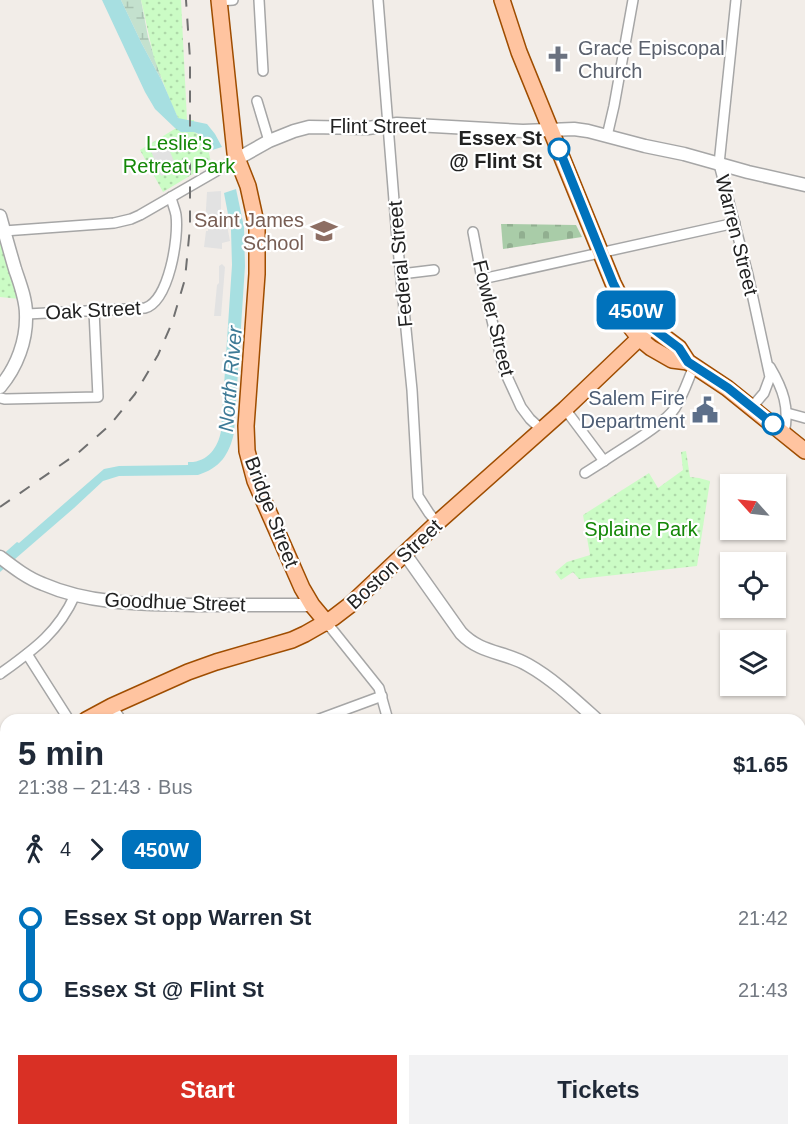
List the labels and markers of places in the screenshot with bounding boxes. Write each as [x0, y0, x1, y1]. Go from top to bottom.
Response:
place label: Grace Episcopal Church [578, 37, 725, 82]
church icon: Grace Episcopal Church [543, 44, 573, 74]
place label: Essex St @ Flint St [449, 127, 542, 172]
marker: Essex St @ Flint St [548, 138, 570, 160]
place label: Saint James School [194, 209, 304, 254]
school or university icon: Saint James School [309, 216, 339, 246]
place label: Salem Fire Department [581, 387, 685, 432]
public building icon: Salem Fire Department [690, 395, 720, 425]
unlabelled marker [762, 413, 784, 435]

